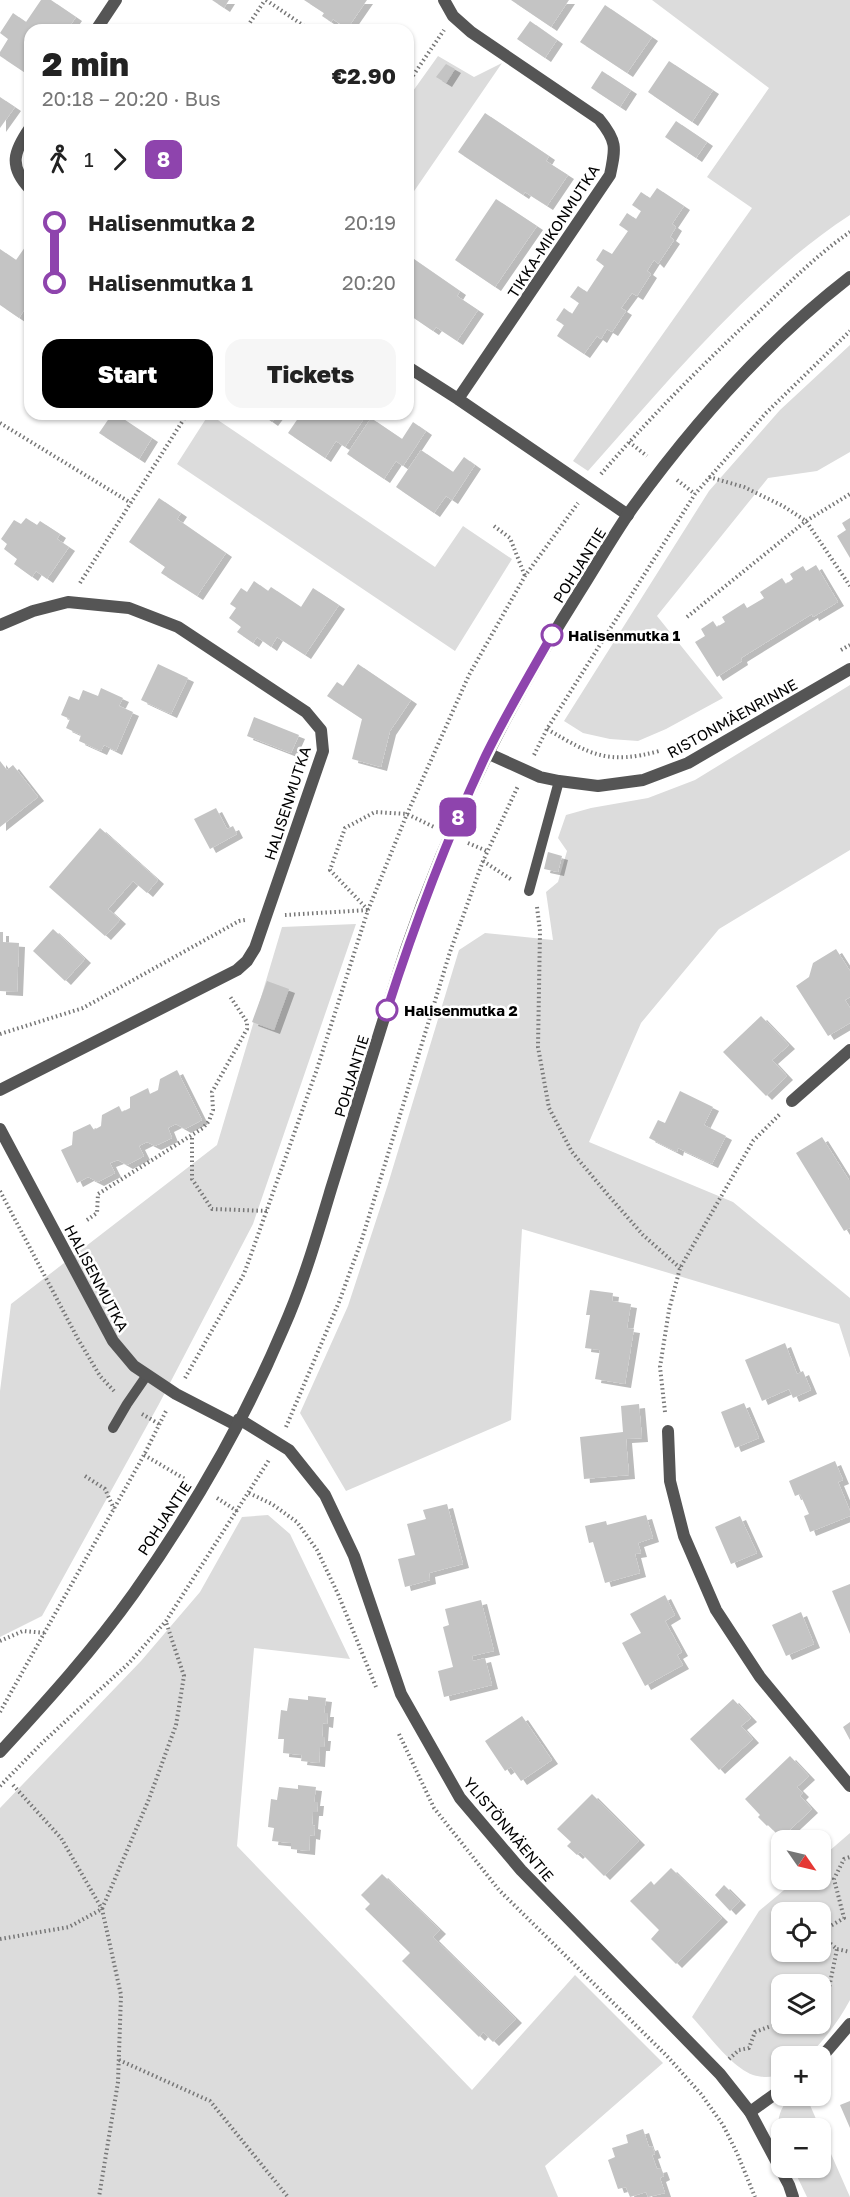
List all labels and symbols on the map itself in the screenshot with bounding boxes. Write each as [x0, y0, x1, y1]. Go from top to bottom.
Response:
street label: TIKKA-MIKONMUTKA [503, 161, 603, 301]
street label: POHJANTIE [549, 524, 609, 606]
marker: Halisenmutka 1 [541, 624, 563, 646]
place label: Halisenmutka 1 [568, 626, 681, 644]
street label: RISTONMÄENRINNE [664, 675, 800, 761]
street label: HALISENMUTKA [260, 744, 314, 862]
line badge: 8 [438, 798, 478, 836]
marker: Halisenmutka 2 [376, 999, 398, 1021]
place label: Halisenmutka 2 [404, 1001, 518, 1019]
street label: POHJANTIE [330, 1033, 372, 1119]
street label: HALISENMUTKA [61, 1221, 133, 1335]
street label: POHJANTIE [133, 1478, 195, 1558]
street label: YLISTÖNMÄENTIE [460, 1773, 558, 1885]
north arrow [771, 1830, 831, 1890]

